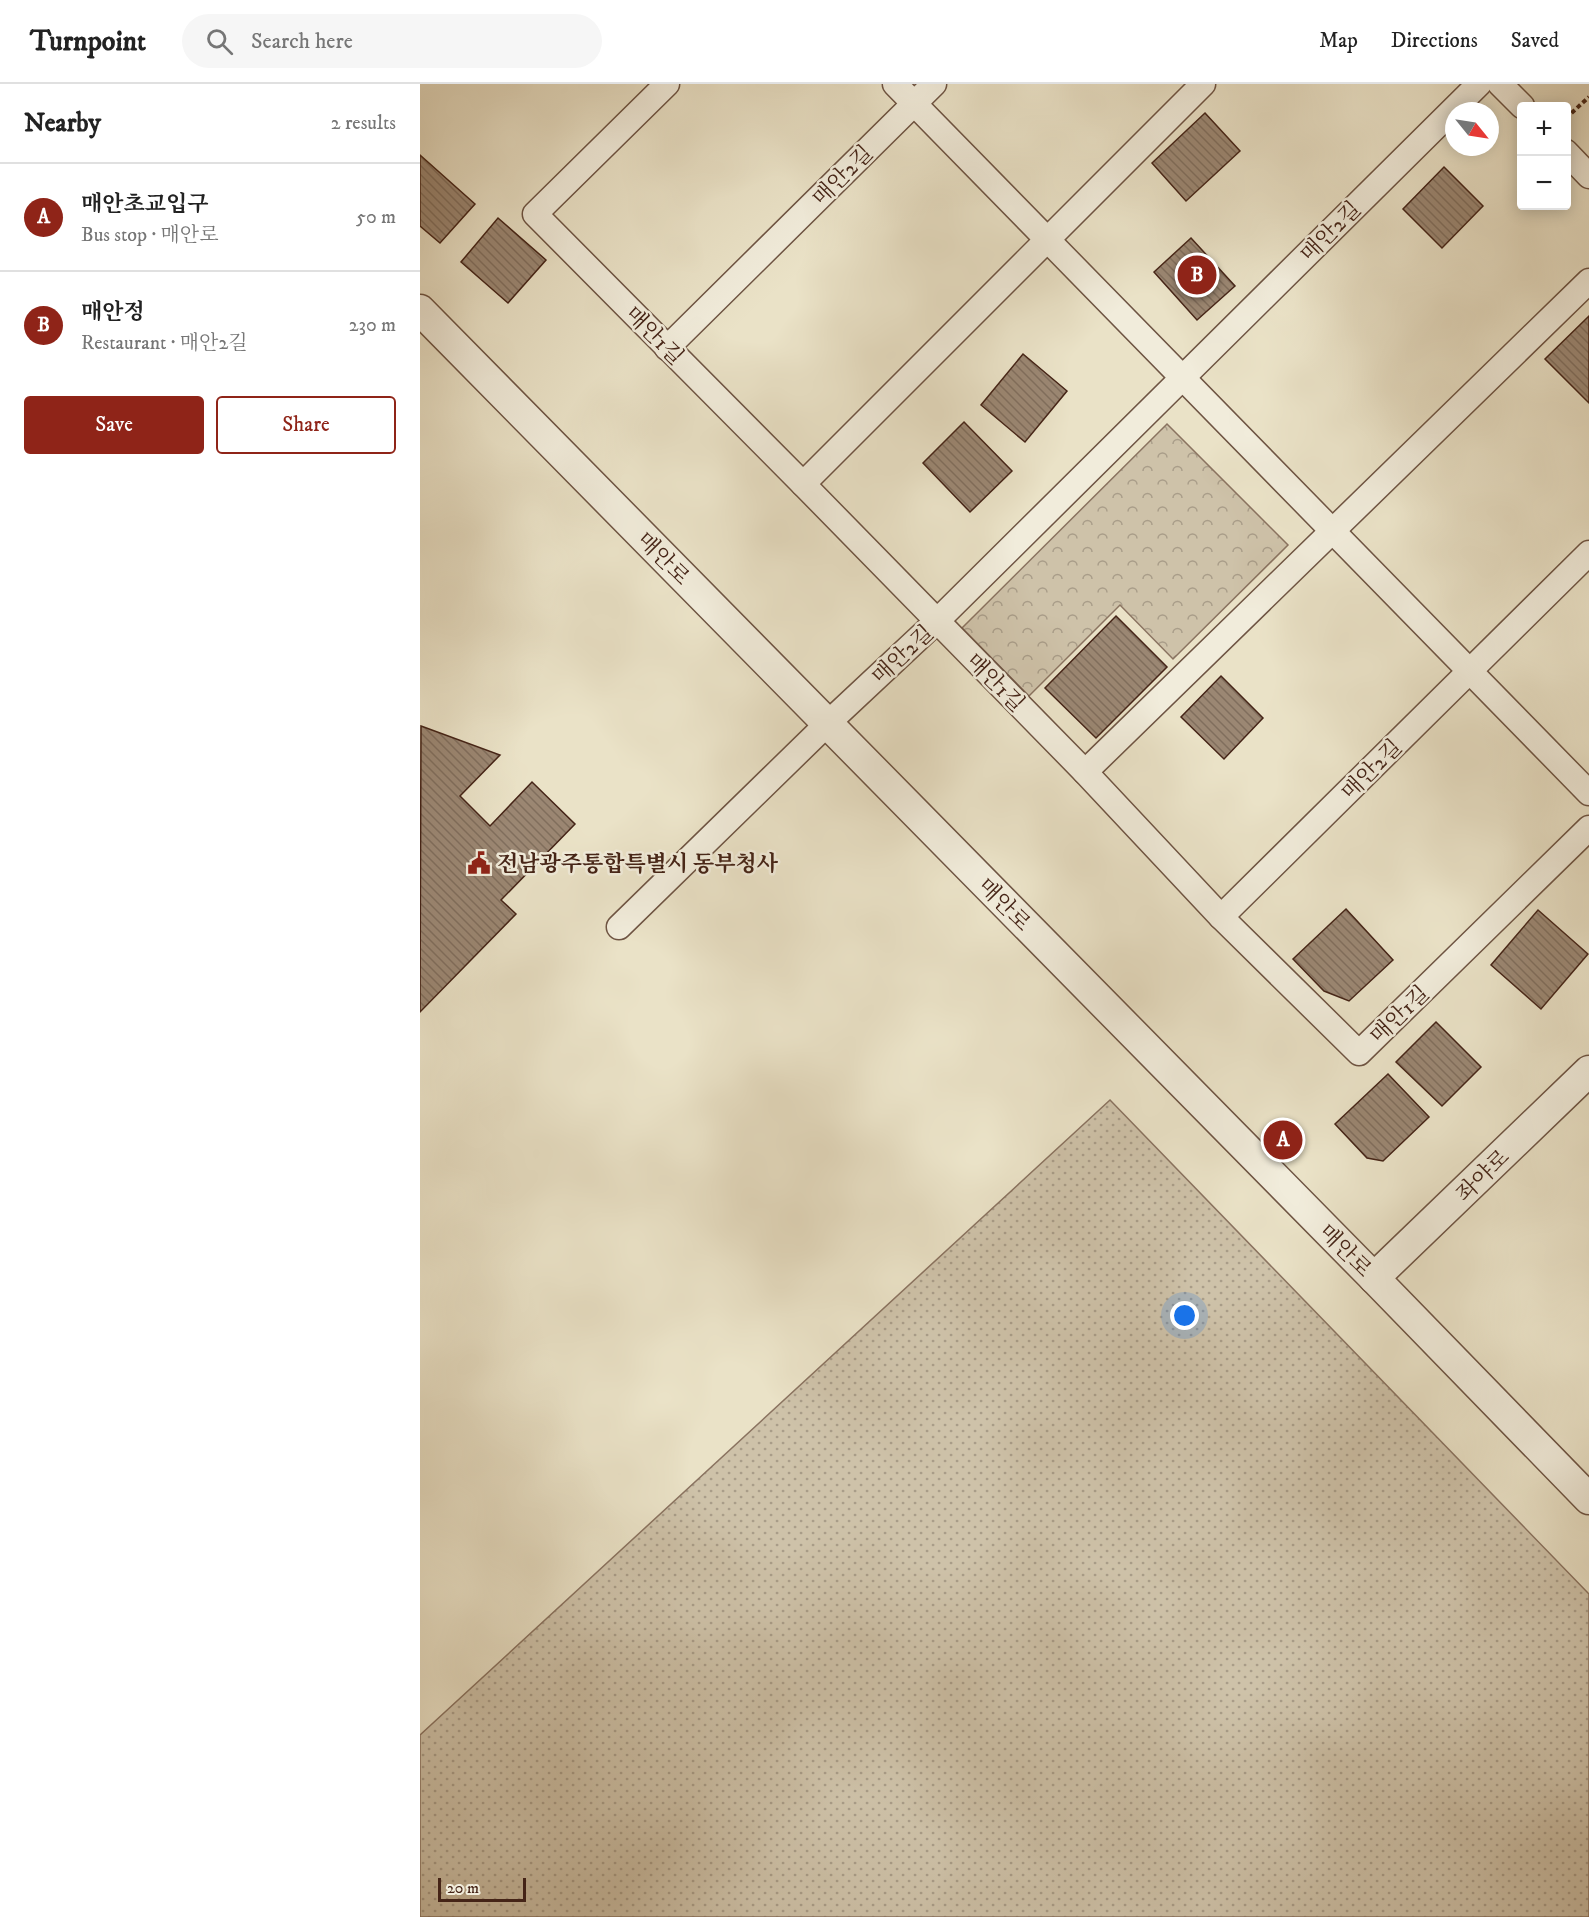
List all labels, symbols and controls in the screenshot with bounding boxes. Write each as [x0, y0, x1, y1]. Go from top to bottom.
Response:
search box [182, 14, 602, 68]
text: Turnpoint [30, 24, 146, 59]
icon: search [203, 25, 236, 58]
text: Search here [251, 28, 353, 55]
text: Map [1319, 28, 1358, 54]
text: Directions [1391, 28, 1478, 54]
text: Saved [1511, 28, 1559, 54]
north arrow [1445, 102, 1499, 156]
map controls [1517, 102, 1571, 210]
button: + [1517, 102, 1571, 156]
text: Nearby [24, 107, 101, 140]
text: 2 results [331, 111, 396, 136]
street label: 매안2길 [807, 140, 879, 212]
button: − [1517, 156, 1571, 210]
text: 매안초교입구 [81, 191, 209, 218]
street label: 매안2길 [1295, 196, 1367, 268]
text: A [37, 205, 50, 230]
text: 50 m [356, 205, 396, 230]
text: Bus stop · 매안로 [81, 223, 218, 248]
pin: B [1178, 252, 1216, 297]
text: 매안정 [81, 299, 145, 326]
street label: 매안1길 [619, 301, 689, 371]
text: B [37, 313, 50, 338]
text: 230 m [349, 313, 396, 338]
text: Restaurant · 매안2길 [81, 331, 248, 356]
button: Save [24, 396, 204, 454]
button: Share [216, 396, 396, 454]
street label: 매안로 [631, 527, 695, 591]
street label: 매안2길 [867, 620, 940, 690]
street label: 매안1길 [960, 648, 1030, 718]
street label: 매안2길 [1336, 734, 1408, 806]
public building icon: 전남광주통합특별시 동부청사 [466, 850, 492, 876]
place label: 전남광주통합특별시 동부청사 [497, 851, 779, 878]
street label: 매안로 [972, 873, 1036, 937]
street label: 매안1길 [1365, 980, 1435, 1050]
pin: A [1264, 1118, 1302, 1162]
street label: 좌야로 [1451, 1144, 1515, 1208]
street label: 매안로 [1313, 1219, 1377, 1283]
your location [1170, 1301, 1199, 1330]
scale bar [438, 1875, 526, 1902]
text: 20 m [447, 1878, 479, 1898]

